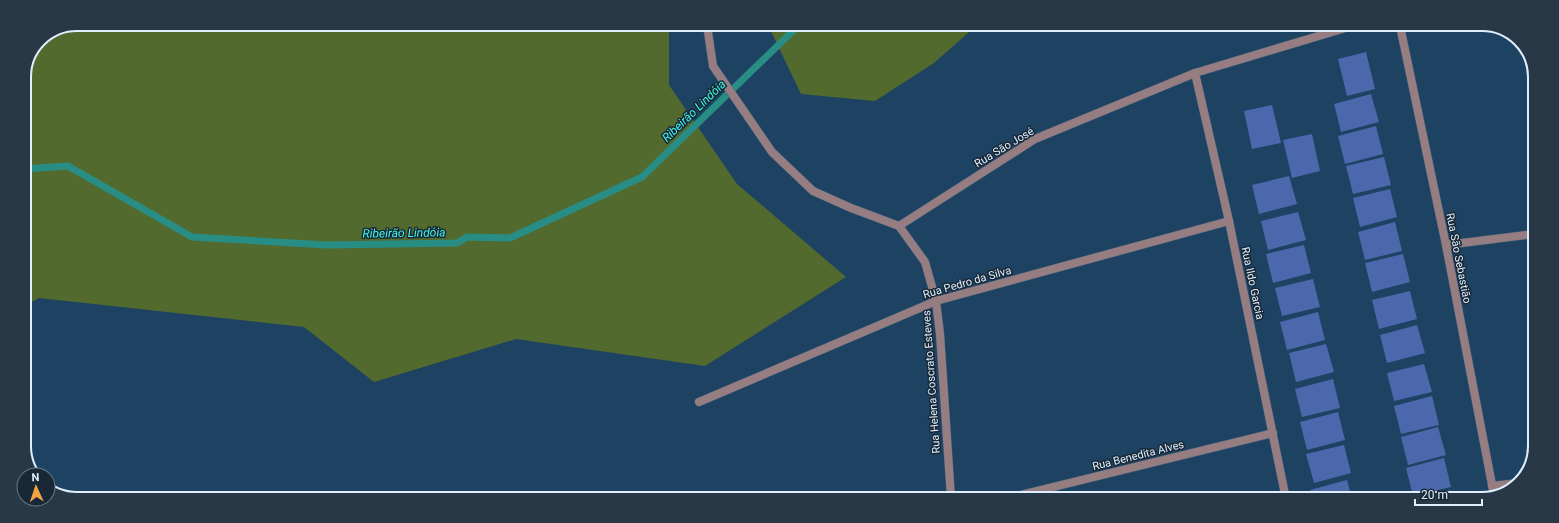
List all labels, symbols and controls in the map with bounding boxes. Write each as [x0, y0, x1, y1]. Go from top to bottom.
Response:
water label: Ribeirão Lindóia [659, 77, 729, 145]
street label: Rua São José [972, 125, 1036, 170]
street label: Rua São Sebastião [1443, 212, 1474, 304]
water label: Ribeirão Lindóia [362, 225, 446, 241]
street label: Rua Ildo Garcia [1238, 246, 1267, 321]
street label: Rua Pedro da Silva [922, 264, 1013, 301]
street label: Rua Helena Coscrato Esteves [920, 310, 943, 454]
street label: Rua Benedita Alves [1091, 438, 1186, 473]
north arrow [16, 467, 56, 507]
text: N [31, 471, 40, 484]
scale bar [1415, 481, 1482, 507]
text: 20 m [1421, 488, 1448, 502]

